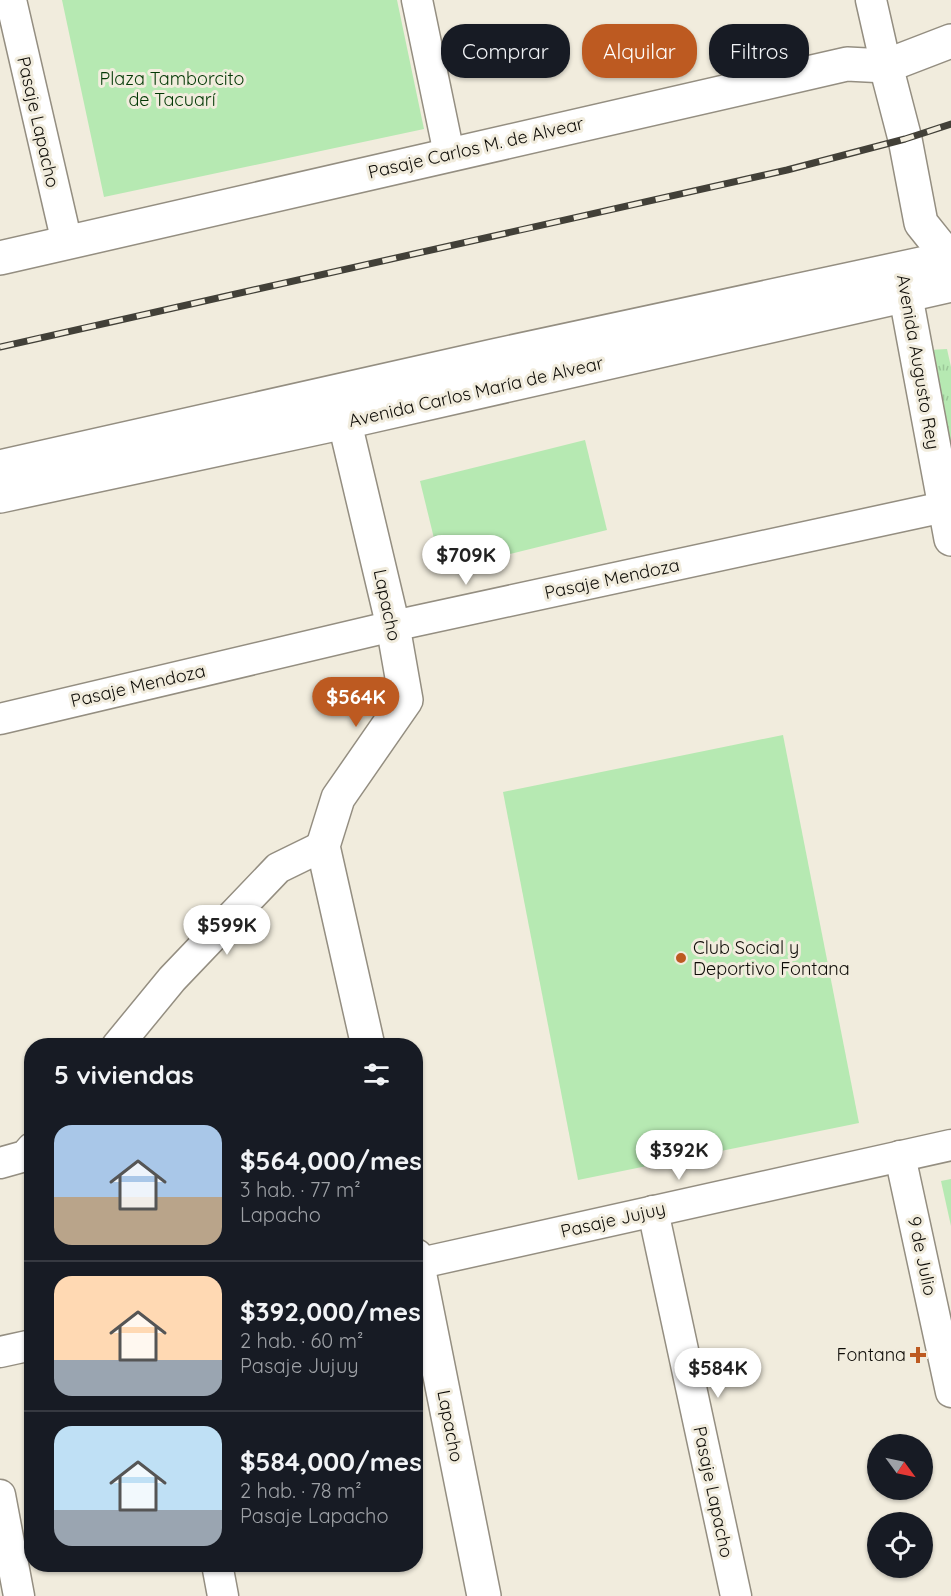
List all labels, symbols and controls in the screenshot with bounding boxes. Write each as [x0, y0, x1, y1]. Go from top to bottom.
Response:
chip: Comprar [441, 24, 570, 78]
chip: Alquilar [582, 24, 697, 78]
chip: Filtros [709, 24, 809, 78]
street label: Pasaje Lapacho [12, 54, 65, 190]
park label: Plaza Tamborcito de Tacuarí [100, 67, 245, 111]
street label: Pasaje Carlos M. de Alvear [366, 111, 586, 184]
street label: Avenida Augusto Rey [892, 273, 945, 451]
street label: Avenida Carlos María de Alvear [346, 351, 606, 432]
pin: $709K [424, 535, 508, 586]
text: $709K [436, 542, 496, 567]
street label: Pasaje Mendoza [542, 553, 682, 604]
street label: Lapacho [369, 567, 406, 643]
street label: Pasaje Mendoza [68, 659, 208, 712]
pin: $564K [314, 677, 398, 728]
text: $564K [326, 684, 386, 709]
pin: $599K [185, 905, 269, 956]
text: $599K [197, 912, 257, 937]
place label: Club Social y Deportivo Fontana [693, 936, 850, 980]
marker: Club Social y Deportivo Fontana [674, 951, 688, 965]
text: 5 viviendas [54, 1058, 194, 1091]
icon: filters [360, 1058, 393, 1091]
pin: $392K [637, 1130, 721, 1181]
text: $392K [650, 1137, 708, 1162]
text: $564,000/mes [240, 1144, 422, 1177]
icon: home [102, 1149, 174, 1221]
text: 3 hab. · 77 m² [240, 1177, 361, 1202]
street label: Pasaje Jujuy [558, 1196, 668, 1243]
text: Lapacho [240, 1202, 321, 1227]
street label: 9 de Julio [903, 1214, 942, 1298]
text: $392,000/mes [240, 1295, 421, 1328]
icon: home [102, 1300, 174, 1372]
text: 2 hab. · 60 m² [240, 1328, 363, 1353]
place label: Fontana [836, 1343, 906, 1366]
pin: $584K [676, 1348, 760, 1399]
marker: Fontana [911, 1348, 925, 1362]
text: Pasaje Jujuy [240, 1353, 359, 1378]
text: $584K [688, 1355, 748, 1380]
street label: Lapacho [432, 1388, 469, 1464]
street label: Pasaje Lapacho [688, 1424, 739, 1560]
north arrow [867, 1434, 933, 1500]
map controls [867, 1434, 933, 1578]
text: $584,000/mes [240, 1445, 422, 1478]
icon: home [102, 1450, 174, 1522]
text: 2 hab. · 78 m² [240, 1478, 362, 1503]
text: Pasaje Lapacho [240, 1503, 389, 1528]
button: locate [867, 1512, 933, 1578]

